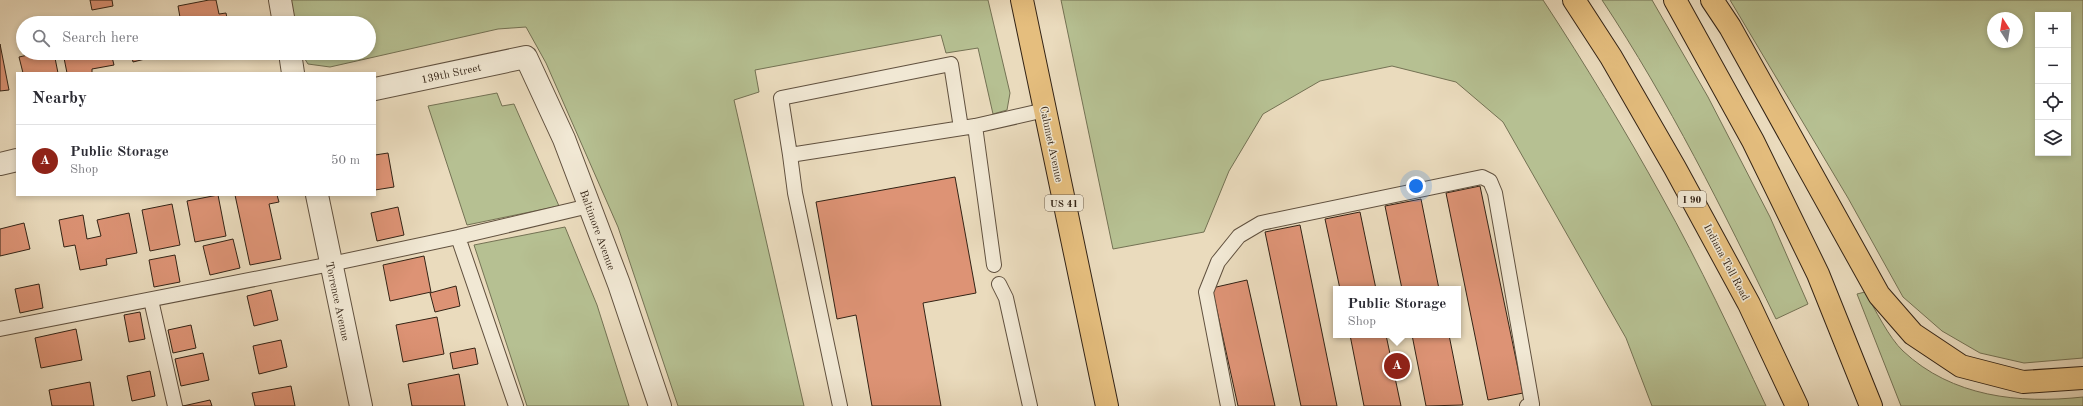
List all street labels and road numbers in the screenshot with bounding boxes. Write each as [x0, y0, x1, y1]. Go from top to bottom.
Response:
street label: 139th Street [420, 63, 483, 86]
street label: Calumet Avenue [1037, 105, 1064, 183]
street label: Baltimore Avenue [577, 189, 616, 272]
road number: I 90 [1678, 191, 1706, 207]
road number: US 41 [1045, 195, 1083, 211]
street label: Indiana Toll Road [1701, 223, 1751, 303]
street label: Torrence Avenue [323, 261, 350, 342]

